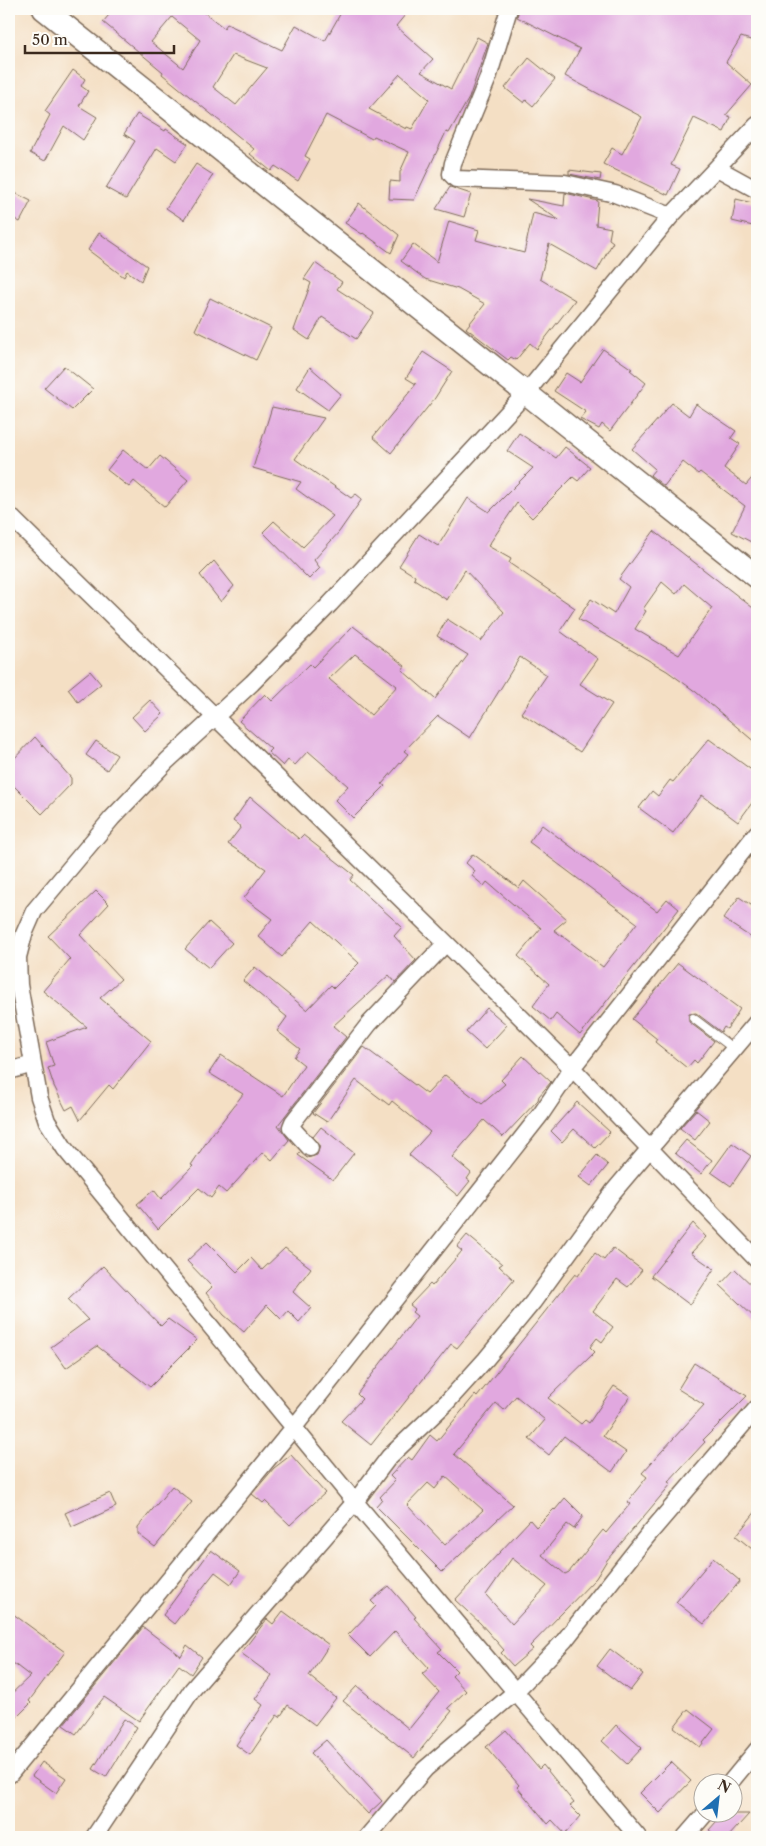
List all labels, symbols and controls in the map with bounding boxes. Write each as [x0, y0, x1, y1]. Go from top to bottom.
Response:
scale bar [25, 22, 174, 54]
text: 50 m [32, 30, 68, 49]
north arrow [694, 1774, 744, 1824]
text: N [715, 1776, 734, 1797]

